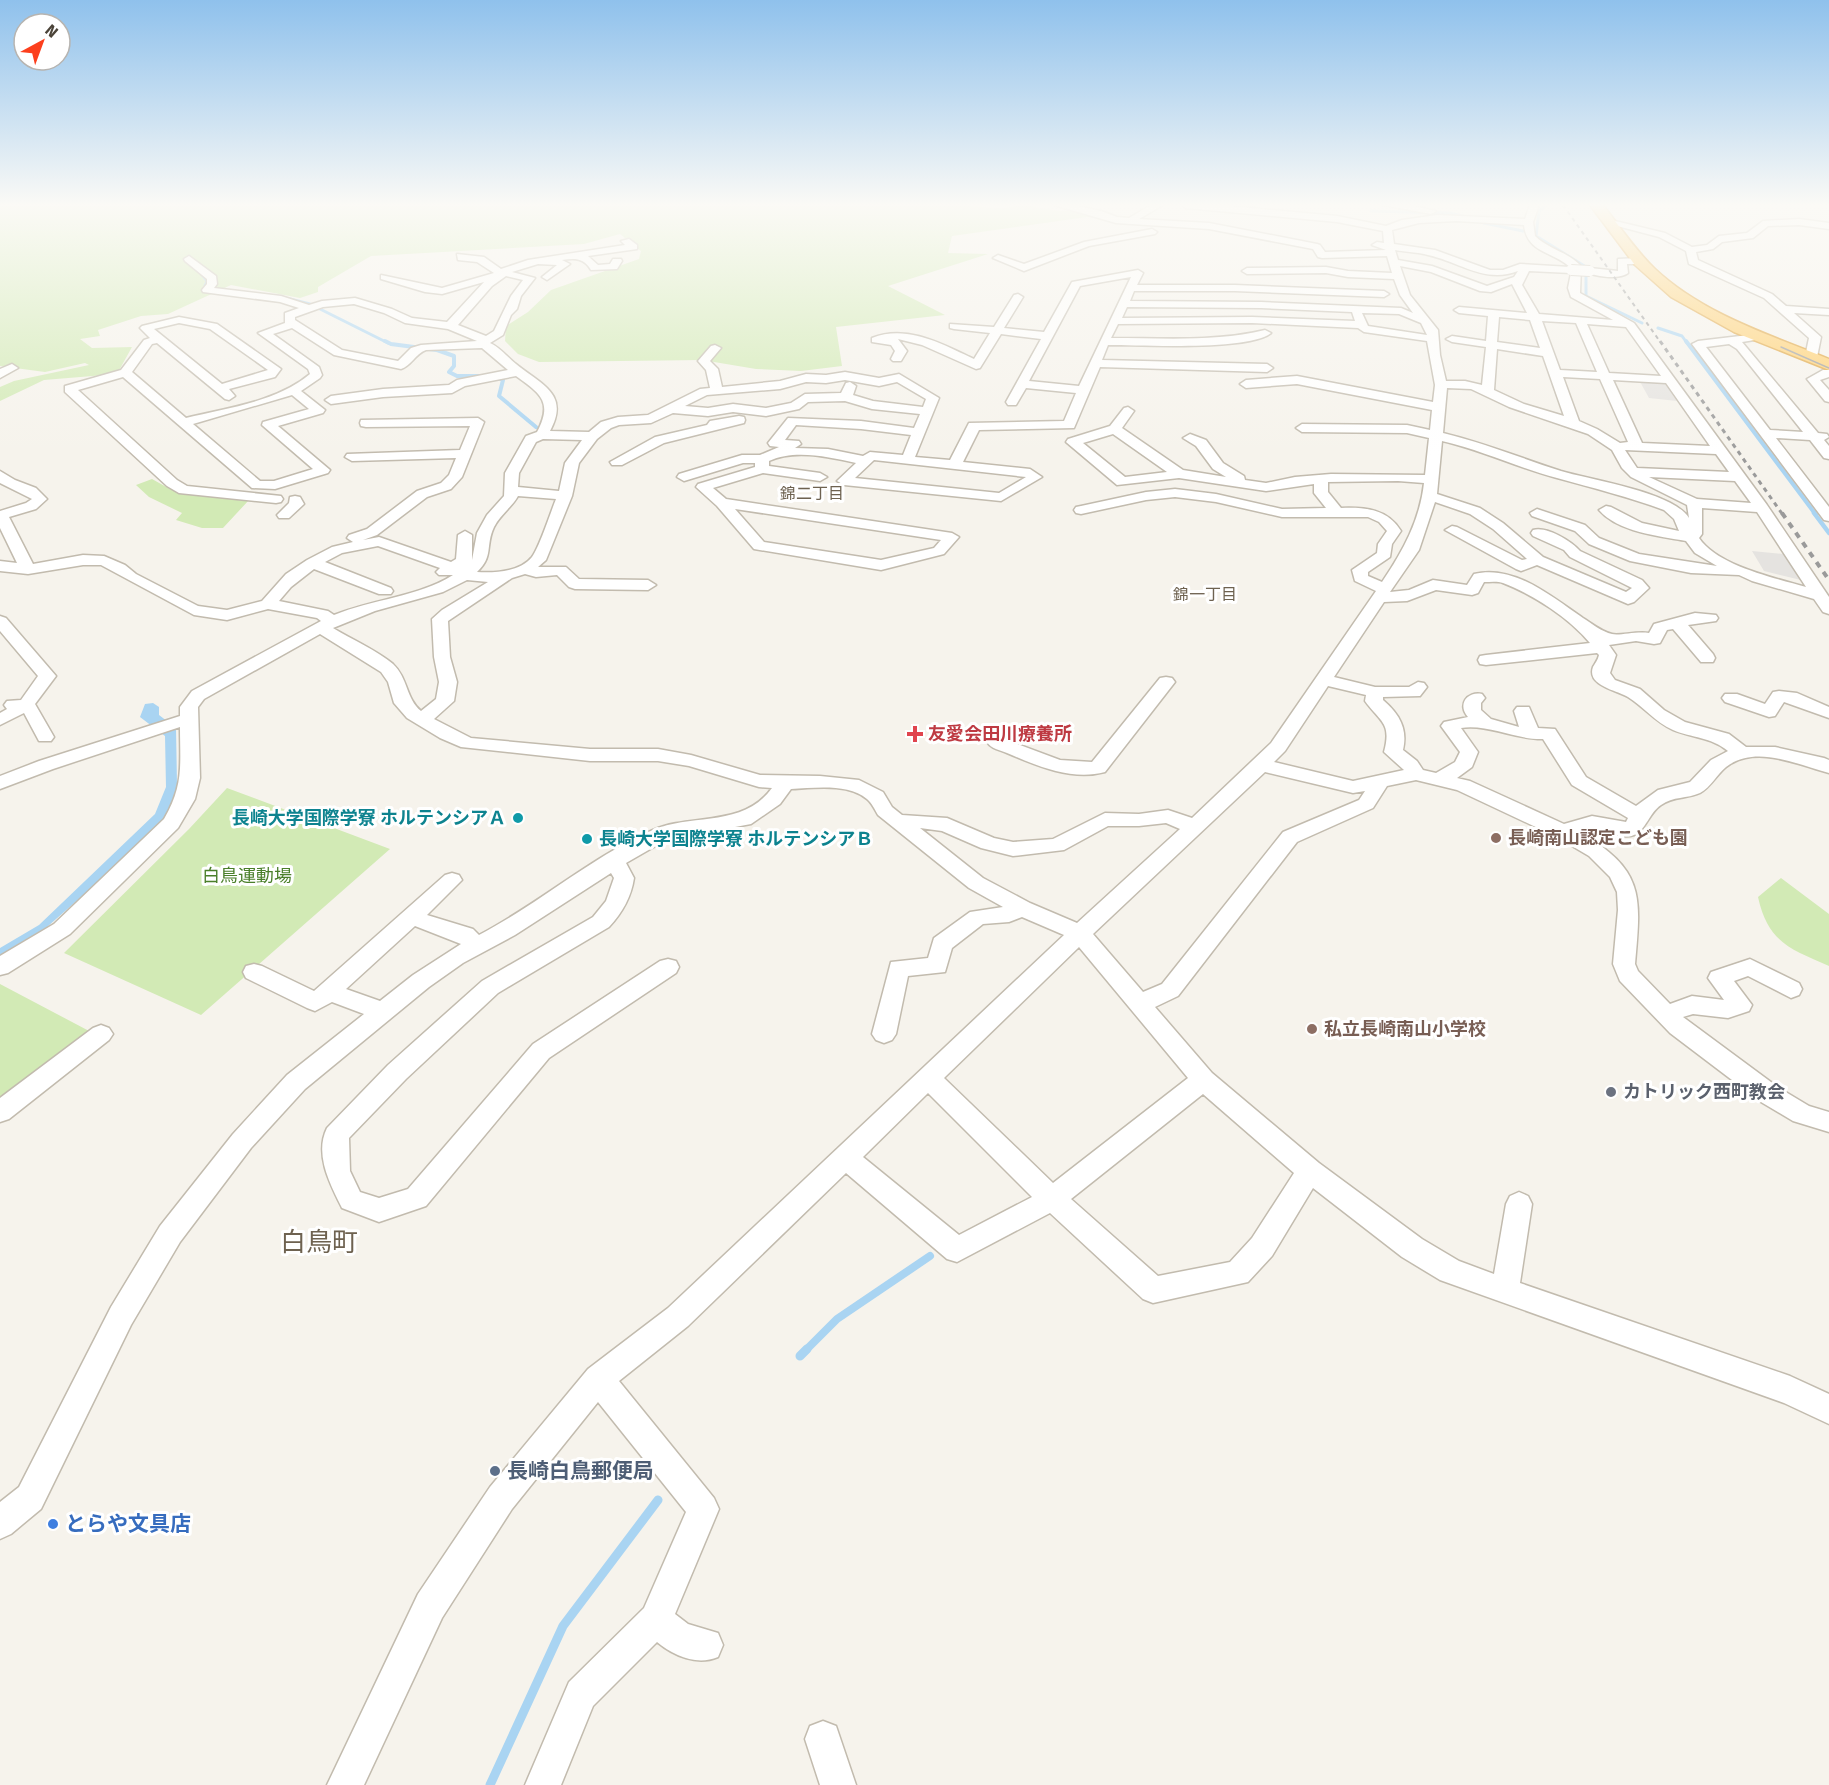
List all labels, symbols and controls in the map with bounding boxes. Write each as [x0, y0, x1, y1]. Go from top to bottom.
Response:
north arrow [12, 12, 72, 72]
text: N [41, 20, 62, 42]
district label: 錦二丁目 [780, 484, 844, 503]
district label: 錦一丁目 [1173, 585, 1237, 604]
place label: 友愛会田川療養所 [928, 723, 1072, 745]
marker: 友愛会田川療養所 [906, 725, 924, 743]
place label: 長崎大学国際学寮 ホルテンシアＡ [232, 807, 506, 829]
marker: 長崎大学国際学寮 ホルテンシアＡ [511, 811, 525, 825]
place label: 長崎南山認定こども園 [1508, 827, 1688, 849]
place label: 長崎大学国際学寮 ホルテンシアＢ [599, 828, 873, 850]
marker: 長崎南山認定こども園 [1489, 831, 1503, 845]
marker: 長崎大学国際学寮 ホルテンシアＢ [580, 832, 594, 846]
park label: 白鳥運動場 [202, 865, 292, 887]
place label: 私立長崎南山小学校 [1324, 1018, 1486, 1040]
marker: 私立長崎南山小学校 [1305, 1022, 1319, 1036]
place label: カトリック西町教会 [1623, 1081, 1785, 1103]
marker: カトリック西町教会 [1604, 1085, 1618, 1099]
district label: 白鳥町 [280, 1227, 358, 1258]
place label: 長崎白鳥郵便局 [507, 1458, 654, 1484]
marker: 長崎白鳥郵便局 [488, 1464, 502, 1478]
place label: とらや文具店 [65, 1511, 191, 1537]
marker: とらや文具店 [46, 1517, 60, 1531]

